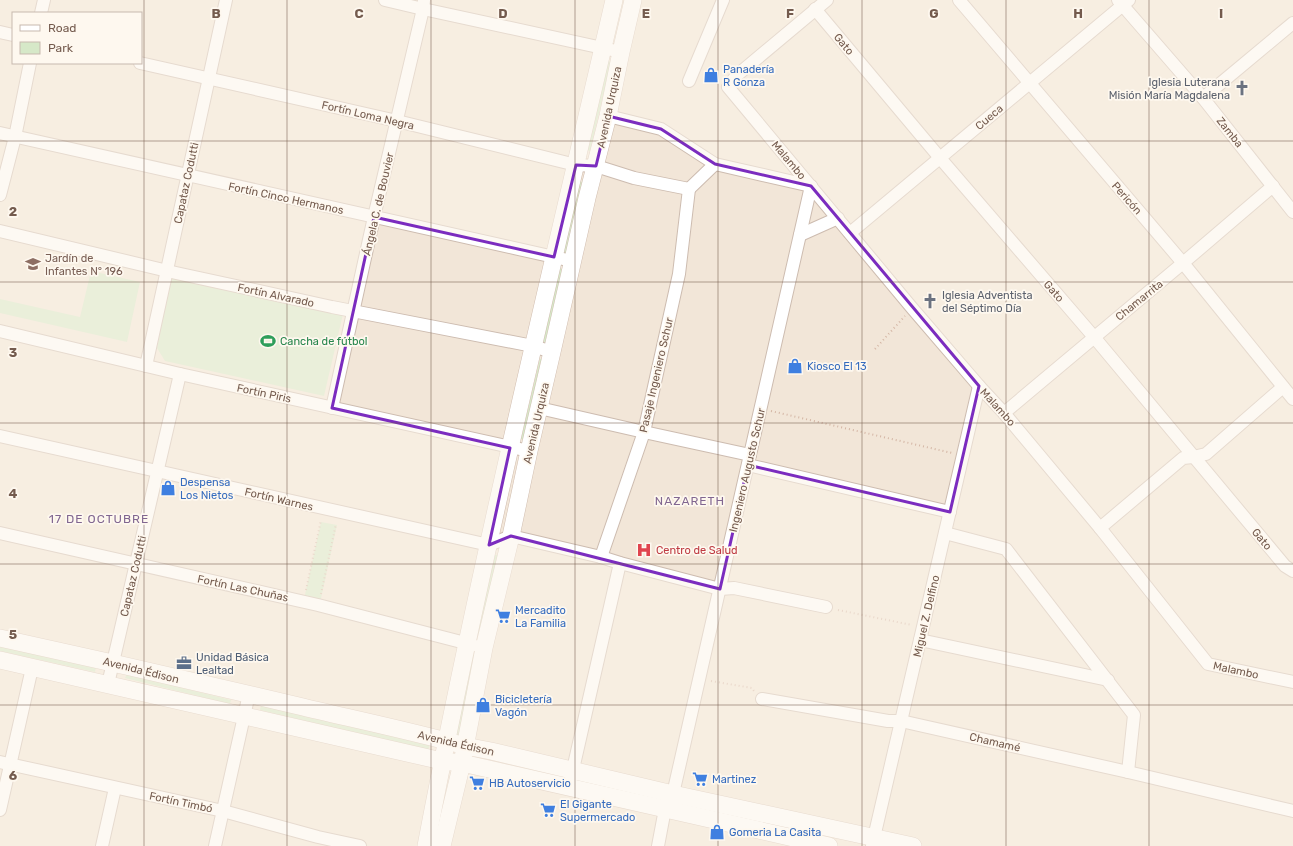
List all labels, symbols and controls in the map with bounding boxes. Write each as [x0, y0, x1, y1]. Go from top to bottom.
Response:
text: B [211, 6, 221, 21]
text: C [354, 6, 364, 21]
text: D [498, 6, 508, 21]
text: E [642, 6, 650, 21]
text: F [786, 6, 794, 21]
text: G [929, 6, 939, 21]
text: H [1073, 6, 1083, 21]
text: I [1219, 6, 1223, 21]
legend [12, 12, 142, 64]
text: Road [48, 21, 76, 35]
street label: Gato [831, 31, 856, 58]
text: Park [48, 41, 74, 55]
place label: Panadería R Gonza [723, 63, 774, 89]
street label: Avenida Urquiza [595, 65, 624, 149]
shop icon: Panadería R Gonza [702, 66, 720, 84]
place label: Iglesia Luterana Misión María Magdalena [1109, 76, 1230, 102]
church icon: Iglesia Luterana Misión María Magdalena [1233, 79, 1251, 97]
street label: Fortín Loma Negra [320, 99, 415, 132]
street label: Cueca [973, 102, 1006, 133]
street label: Zamba [1214, 114, 1246, 150]
street label: Malambo [769, 138, 808, 182]
street label: Capataz Codutti [172, 141, 201, 225]
street label: Ángela C. de Bouvier [360, 150, 397, 257]
street label: Pericón [1109, 179, 1144, 217]
street label: Fortín Cinco Hermanos [227, 180, 345, 217]
text: 2 [9, 204, 17, 219]
place label: Jardín de Infantes N° 196 [45, 252, 123, 278]
school or university icon: Jardín de Infantes N° 196 [24, 255, 42, 273]
street label: Chamarrita [1113, 277, 1166, 323]
street label: Gato [1041, 278, 1066, 305]
street label: Fortín Alvarado [236, 281, 315, 310]
place label: Iglesia Adventista del Séptimo Día [942, 289, 1033, 315]
church icon: Iglesia Adventista del Séptimo Día [921, 292, 939, 310]
street label: Pasaje Ingeniero Schur [637, 315, 676, 434]
sports icon: Cancha de fútbol [259, 332, 277, 350]
place label: Cancha de fútbol [280, 335, 367, 348]
text: 3 [9, 345, 18, 360]
shop icon: Kiosco El 13 [786, 357, 804, 375]
place label: Kiosco El 13 [807, 360, 867, 373]
street label: Fortín Piris [236, 381, 293, 406]
street label: Avenida Urquiza [521, 381, 552, 465]
street label: Malambo [977, 386, 1018, 429]
street label: Ingeniero Augusto Schur [727, 406, 768, 534]
place label: Despensa Los Nietos [180, 476, 234, 502]
shop icon: Despensa Los Nietos [159, 479, 177, 497]
street label: Fortín Warnes [243, 485, 315, 514]
text: 4 [9, 486, 18, 501]
district label: NAZARETH [655, 494, 725, 508]
district label: 17 DE OCTUBRE [49, 512, 149, 526]
street label: Gato [1249, 526, 1274, 553]
street label: Capataz Codutti [118, 534, 149, 618]
hospital icon: Centro de Salud [635, 541, 653, 559]
place label: Centro de Salud [656, 544, 738, 557]
street label: Fortín Las Chuñas [196, 572, 290, 605]
street label: Miguel Z. Delfino [911, 574, 942, 658]
place label: Mercadito La Familia [515, 604, 566, 630]
supermarket icon: Mercadito La Familia [494, 607, 512, 625]
text: 5 [9, 627, 17, 642]
place label: Unidad Básica Lealtad [196, 651, 269, 677]
office icon: Unidad Básica Lealtad [175, 654, 193, 672]
street label: Avenida Édison [101, 655, 180, 686]
street label: Malambo [1212, 659, 1260, 682]
place label: Bicicletería Vagón [495, 693, 552, 719]
shop icon: Bicicletería Vagón [474, 696, 492, 714]
street label: Avenida Édison [416, 728, 495, 759]
street label: Chamamé [968, 730, 1022, 755]
text: 6 [9, 768, 18, 783]
supermarket icon: Martinez [691, 770, 709, 788]
place label: Martinez [712, 773, 757, 786]
supermarket icon: HB Autoservicio [468, 774, 486, 792]
place label: HB Autoservicio [489, 777, 571, 790]
street label: Fortín Timbó [148, 789, 214, 816]
place label: El Gigante Supermercado [560, 798, 635, 824]
supermarket icon: El Gigante Supermercado [539, 801, 557, 819]
shop icon: Gomeria La Casita [708, 823, 726, 841]
place label: Gomeria La Casita [729, 826, 821, 839]

